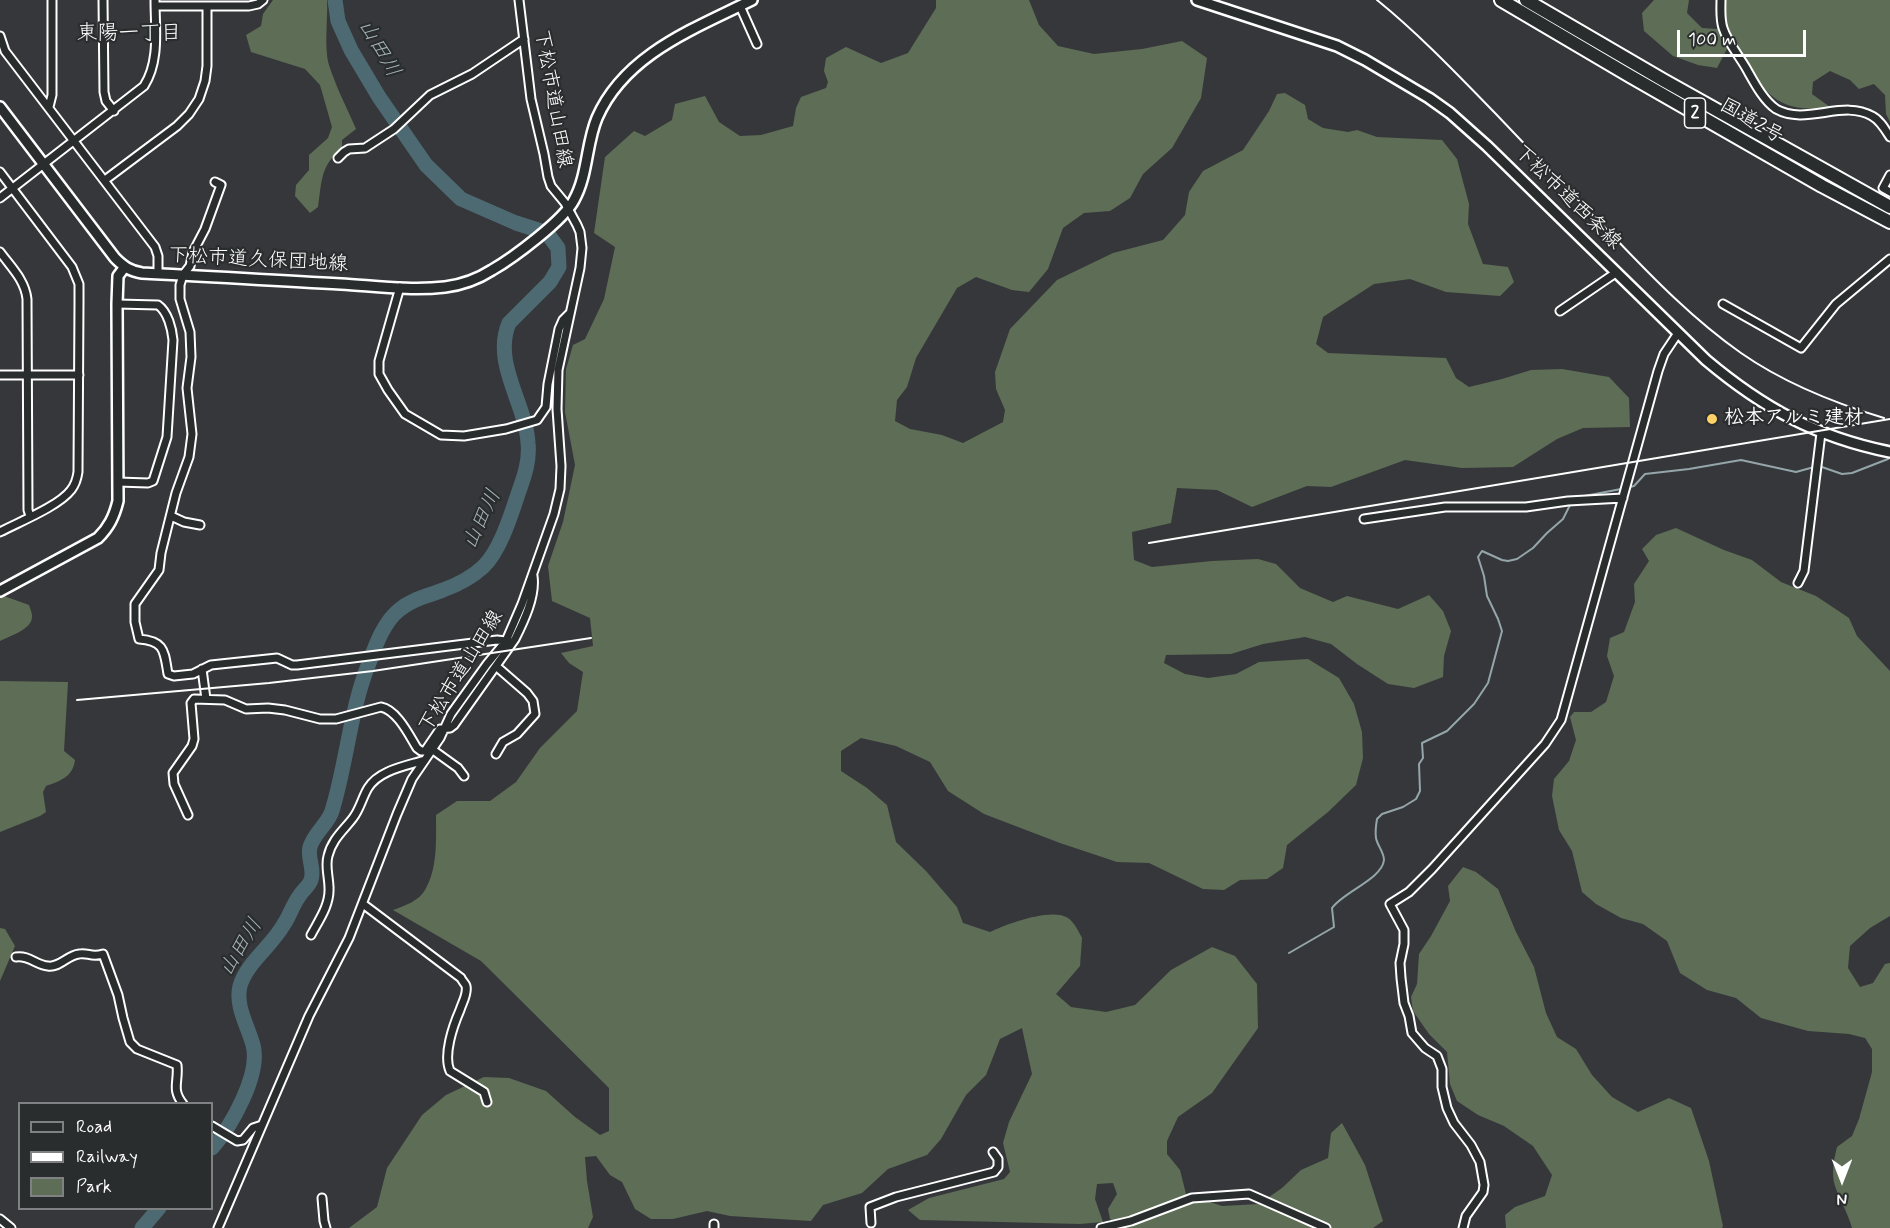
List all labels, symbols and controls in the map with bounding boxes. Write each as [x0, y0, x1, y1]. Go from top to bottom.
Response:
water label: 山田川 [351, 15, 405, 83]
scale bar [1680, 18, 1809, 56]
district label: 東陽一丁目 [77, 22, 181, 48]
street label: 下松市道山田線 [528, 28, 576, 170]
text: 100 m [1688, 28, 1736, 52]
street label: 国道2号 [1715, 94, 1787, 150]
road number: 2 [1684, 98, 1706, 128]
street label: 下松市道西条線 [1508, 141, 1626, 255]
street label: 下松市道久保団地線 [167, 244, 349, 278]
place label: 松本アルミ建材 [1724, 407, 1864, 431]
marker: 松本アルミ建材 [1705, 412, 1719, 426]
water label: 山田川 [458, 486, 508, 554]
street label: 下松市道山田線 [415, 606, 509, 738]
water label: 山田川 [215, 915, 269, 981]
legend [18, 1102, 213, 1210]
text: Road [76, 1115, 112, 1139]
text: Railway [76, 1145, 138, 1169]
north arrow [1812, 1150, 1872, 1210]
text: Park [76, 1175, 112, 1199]
text: N [1837, 1188, 1847, 1209]

